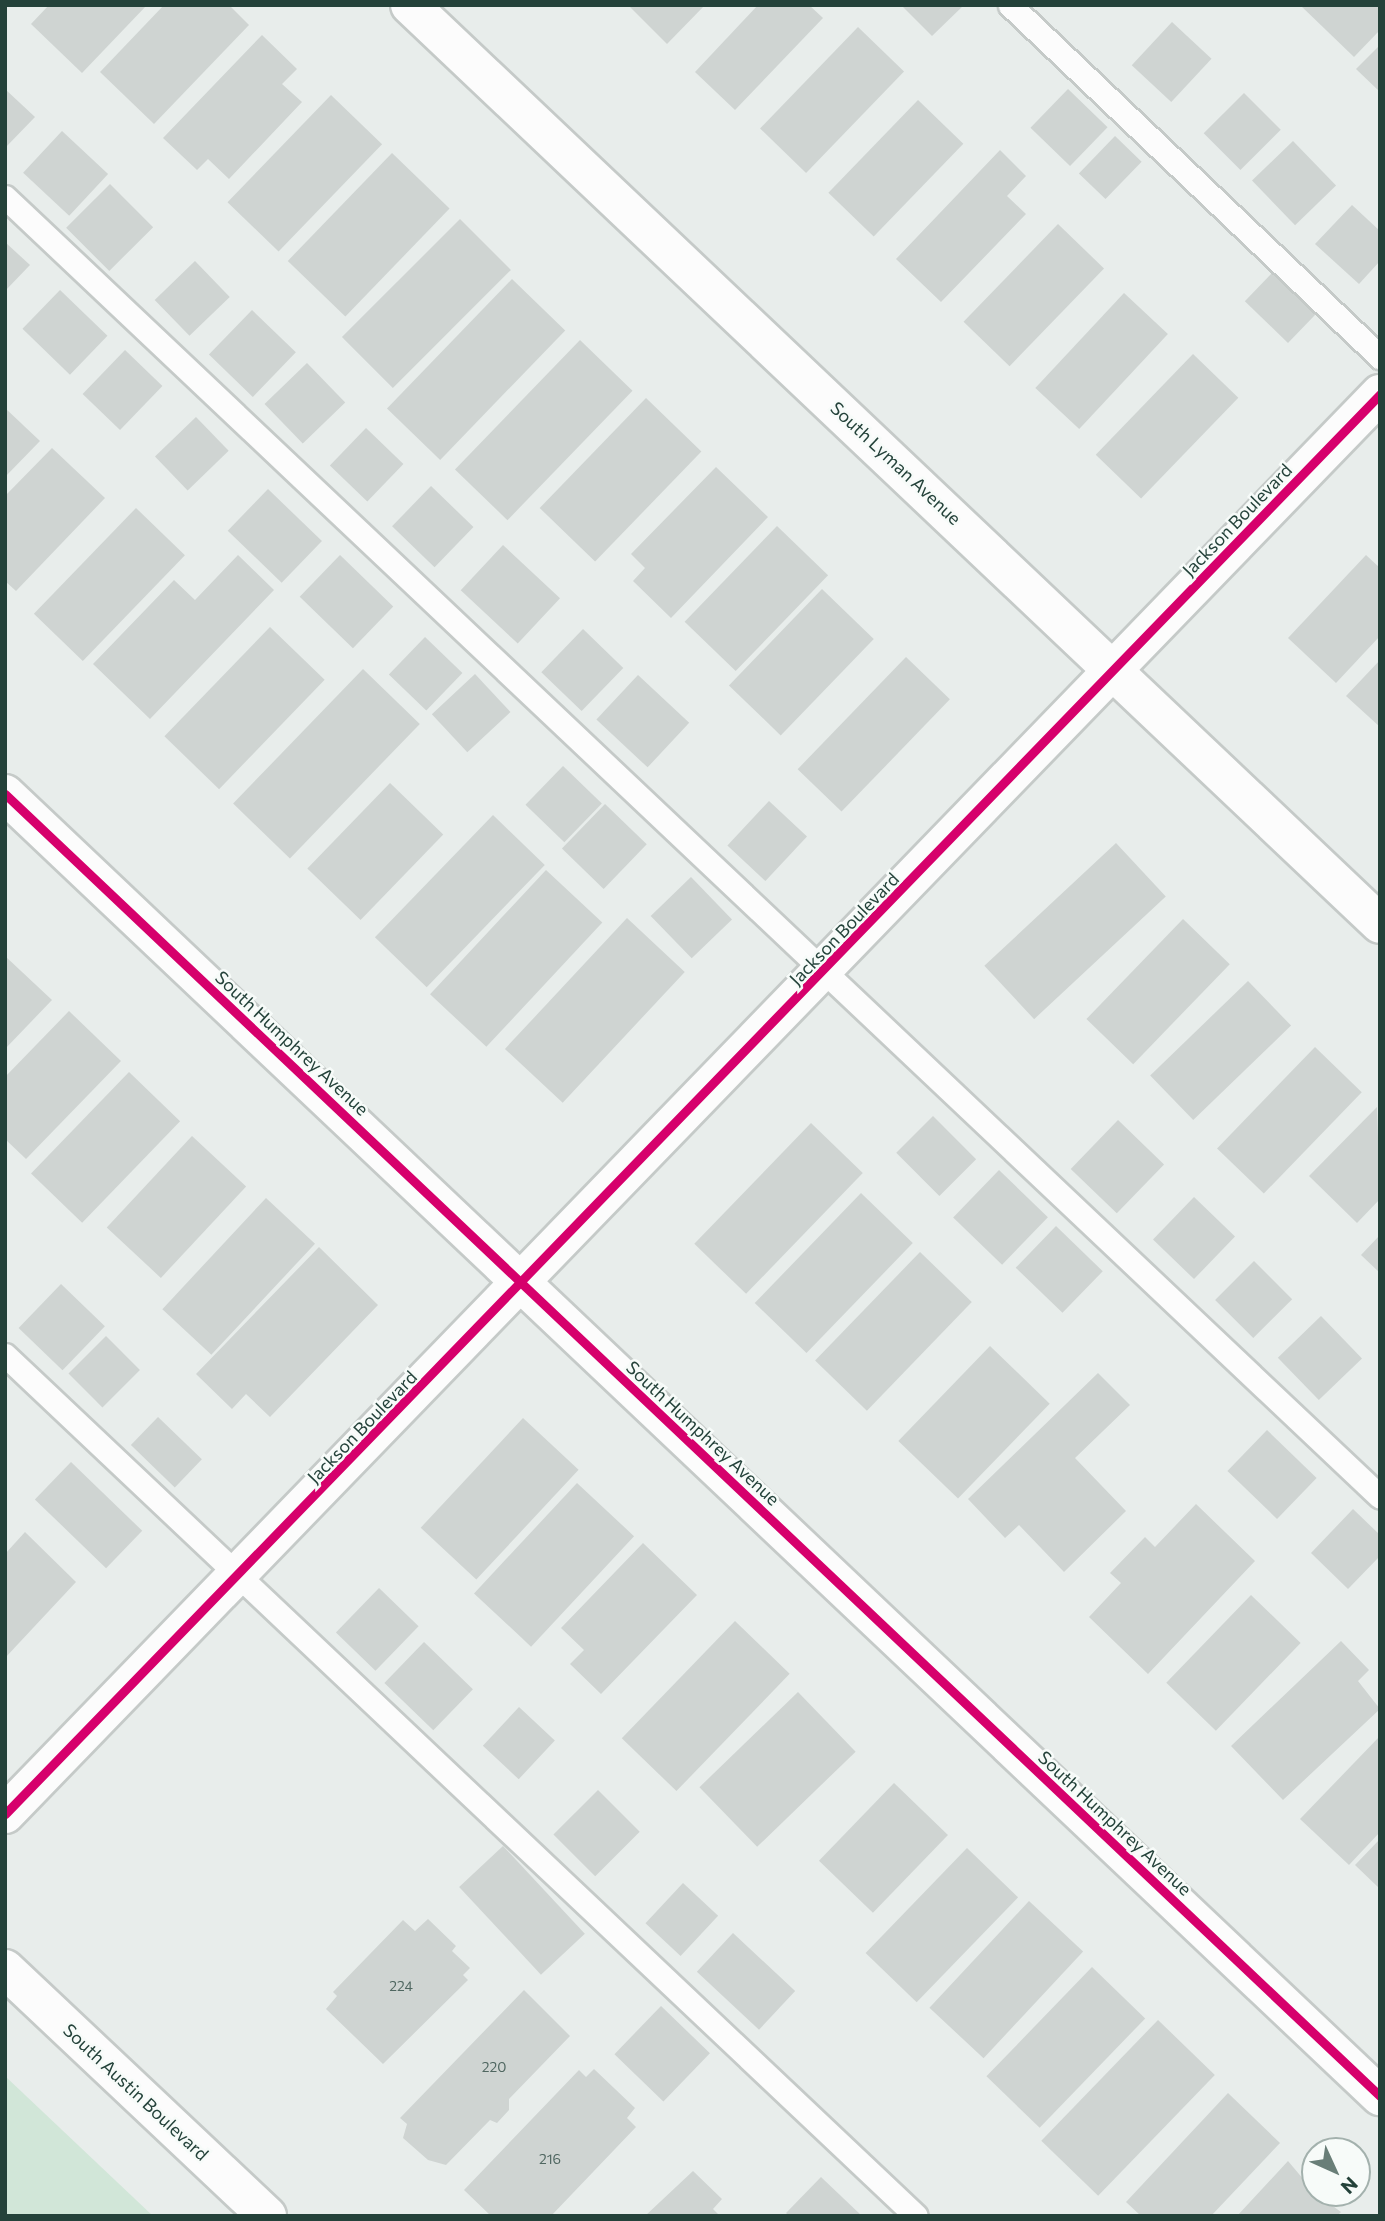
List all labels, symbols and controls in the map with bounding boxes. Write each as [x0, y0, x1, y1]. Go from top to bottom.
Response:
street label: South Lyman Avenue [826, 397, 966, 529]
street label: Jackson Boulevard [1178, 459, 1296, 581]
street label: Jackson Boulevard [785, 868, 903, 990]
street label: South Humphrey Avenue [211, 966, 373, 1120]
street label: South Humphrey Avenue [622, 1356, 784, 1510]
street label: Jackson Boulevard [303, 1366, 421, 1488]
street label: South Humphrey Avenue [1034, 1746, 1196, 1900]
house number: 224 [389, 1978, 413, 1994]
street label: South Austin Boulevard [59, 2019, 213, 2165]
house number: 220 [482, 2059, 506, 2075]
north arrow [1301, 2137, 1371, 2207]
house number: 216 [539, 2151, 561, 2167]
text: N [1337, 2173, 1363, 2199]

